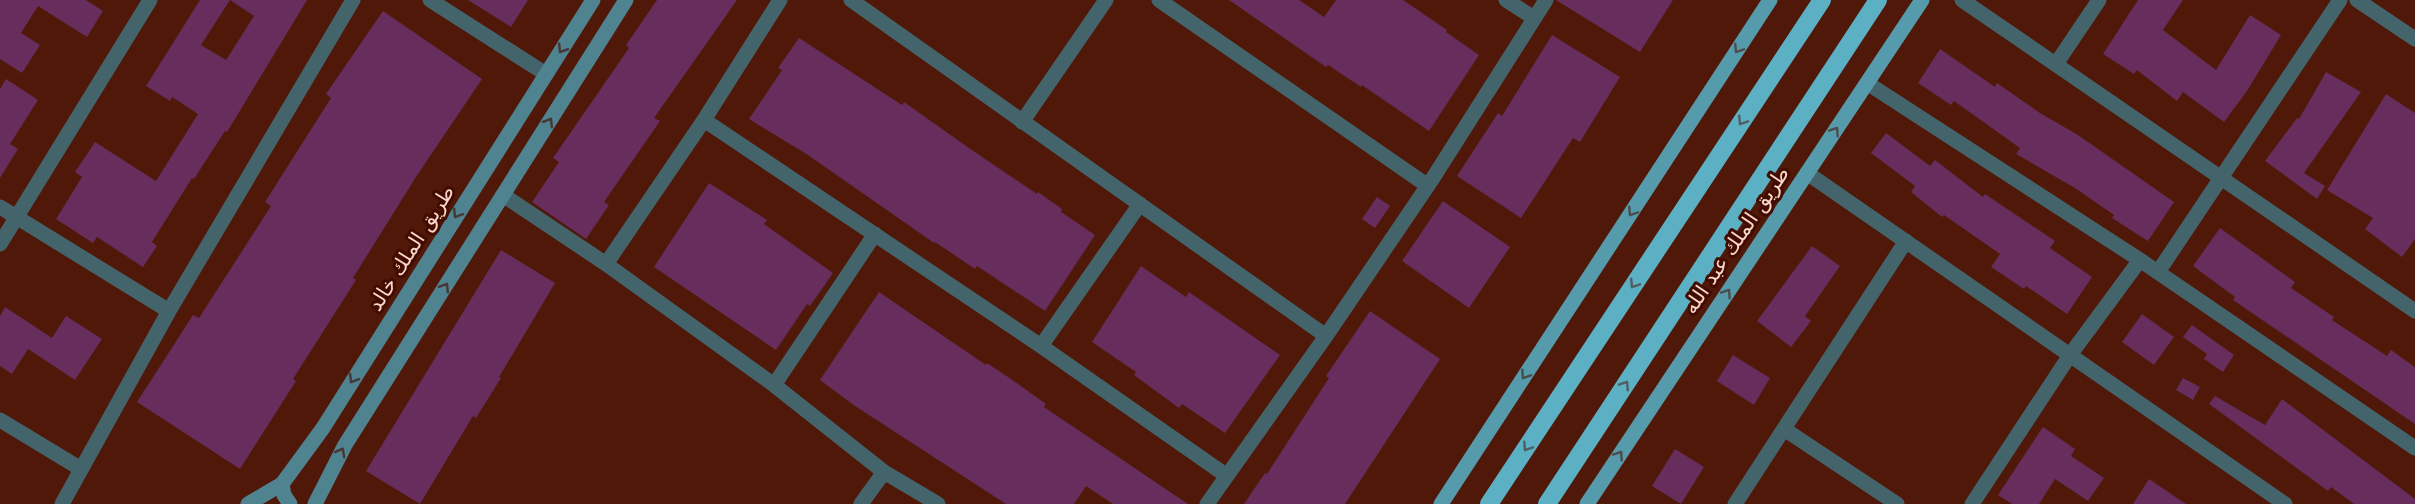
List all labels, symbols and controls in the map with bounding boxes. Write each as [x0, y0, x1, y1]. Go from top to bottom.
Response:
one-way arrow [558, 43, 569, 54]
one-way arrow [1734, 43, 1746, 53]
one-way arrow [1738, 114, 1749, 125]
one-way arrow [542, 118, 554, 128]
one-way arrow [1828, 126, 1839, 137]
street label: طريق الملك عبد الله [1678, 162, 1794, 318]
street label: طريق الملك خالد [363, 181, 459, 315]
one-way arrow [1627, 206, 1639, 216]
one-way arrow [453, 208, 465, 218]
one-way arrow [1630, 278, 1642, 288]
one-way arrow [438, 283, 450, 293]
one-way arrow [1720, 289, 1732, 299]
one-way arrow [1521, 368, 1532, 379]
one-way arrow [349, 373, 361, 383]
one-way arrow [1618, 381, 1629, 392]
one-way arrow [1523, 440, 1534, 451]
one-way arrow [334, 448, 345, 458]
one-way arrow [1612, 451, 1623, 462]

